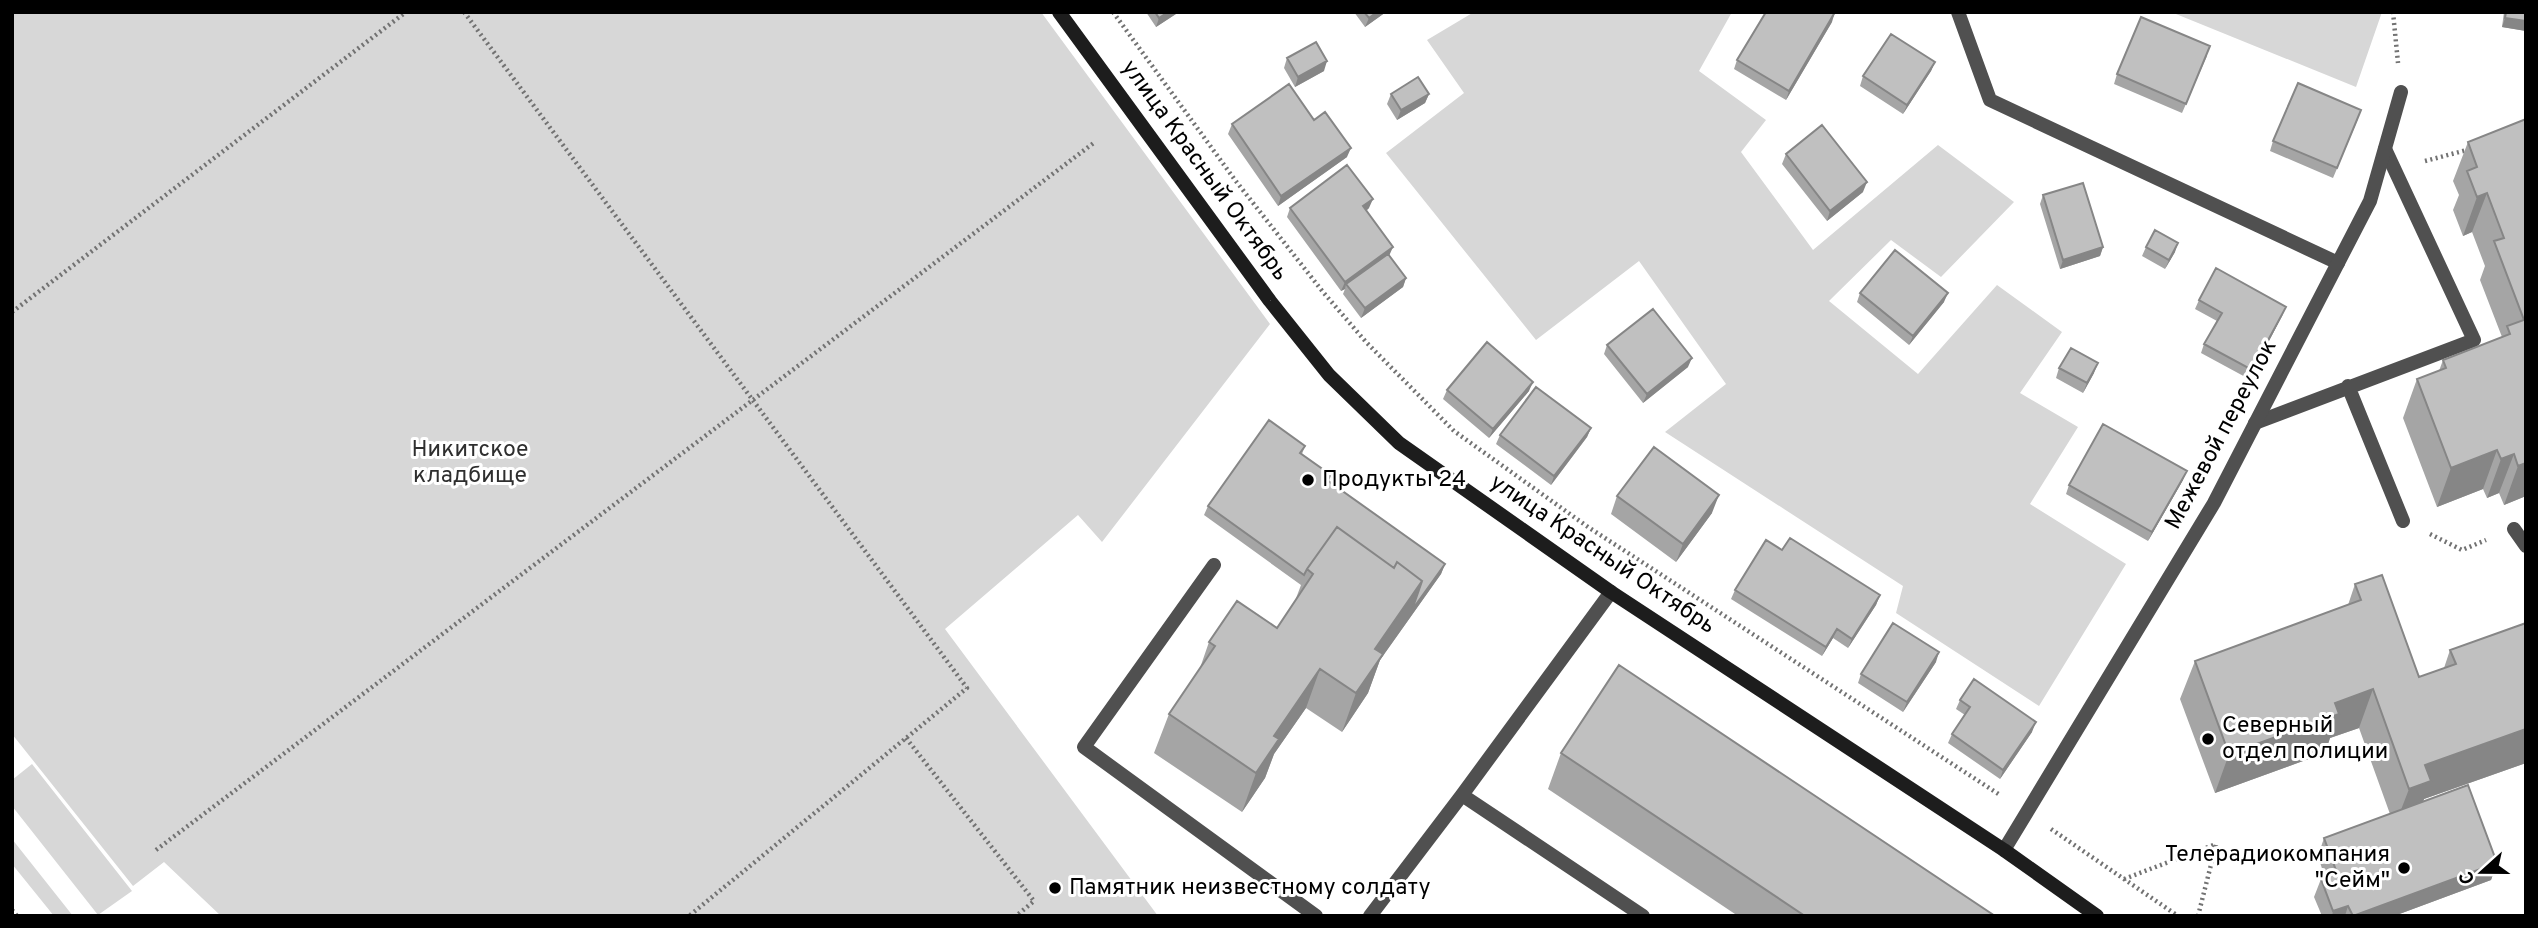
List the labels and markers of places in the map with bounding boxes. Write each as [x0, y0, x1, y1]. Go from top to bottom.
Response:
place label: Продукты 24 [1322, 466, 1466, 495]
marker: Продукты 24 [1300, 472, 1316, 488]
place label: Северный отдел полиции [2222, 712, 2388, 767]
marker: Северный отдел полиции [2200, 731, 2216, 747]
place label: Телерадиокомпания "Сейм" [2165, 841, 2390, 896]
marker: Телерадиокомпания "Сейм" [2396, 860, 2412, 876]
place label: Памятник неизвестному солдату [1069, 874, 1431, 903]
marker: Памятник неизвестному солдату [1047, 880, 1063, 896]

